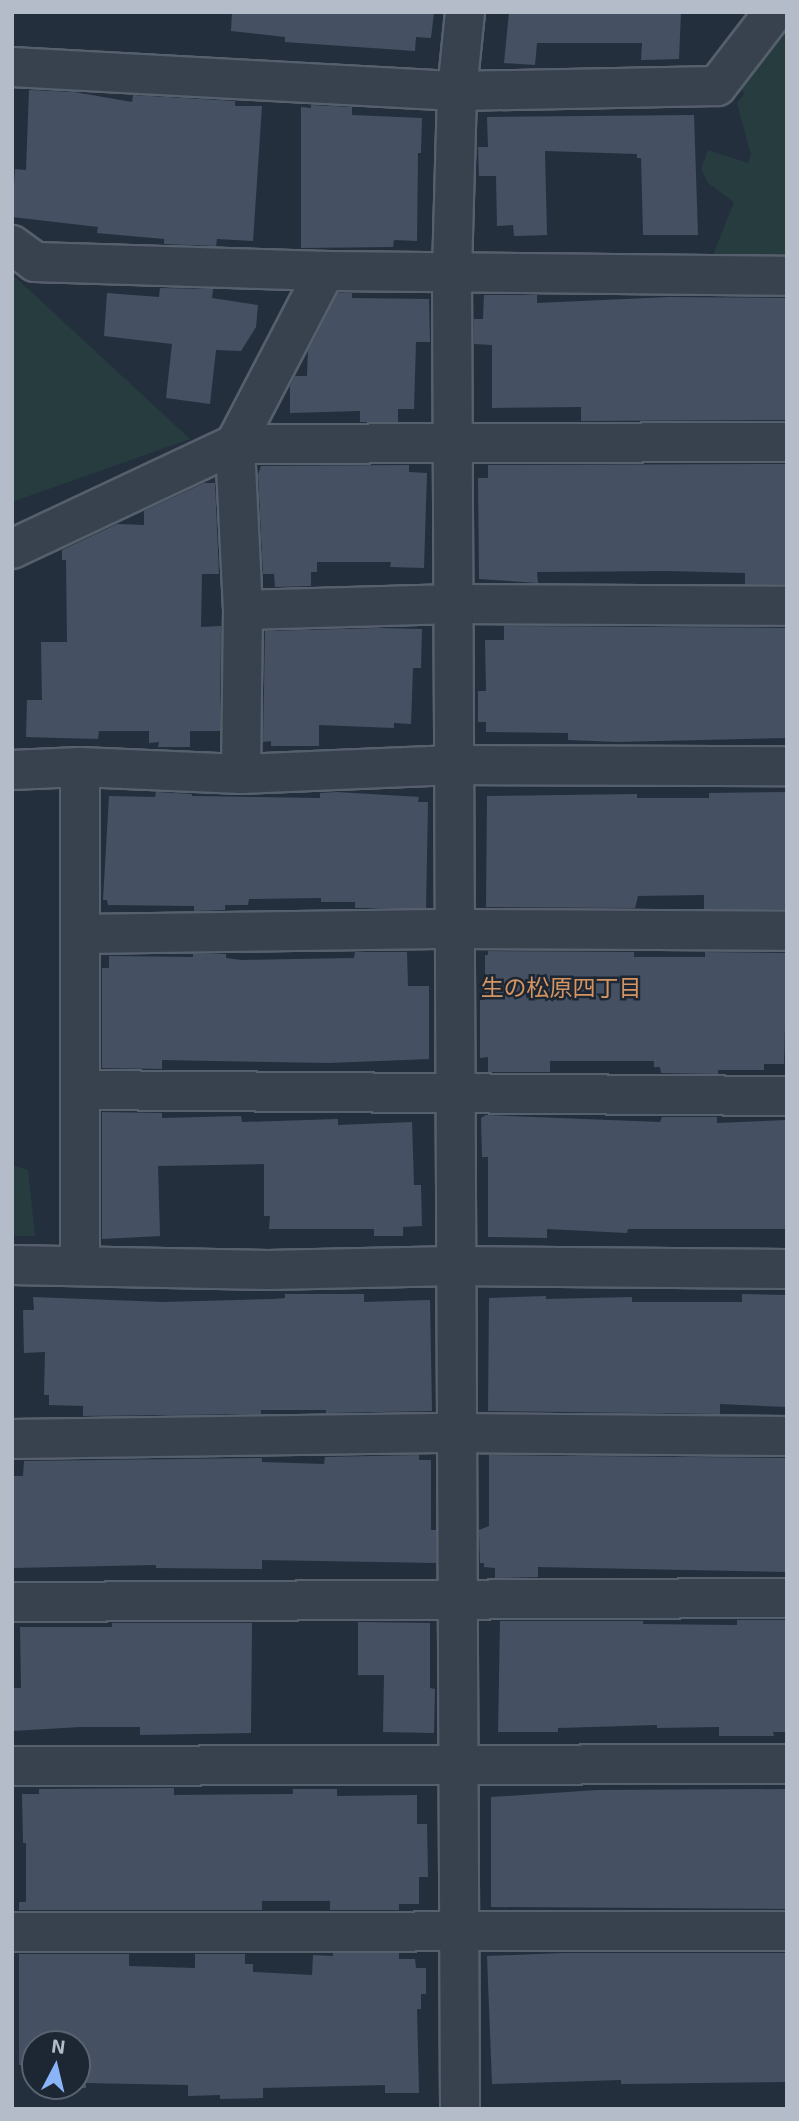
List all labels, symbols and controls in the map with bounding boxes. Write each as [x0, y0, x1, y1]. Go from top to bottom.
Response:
district label: 生の松原四丁目 [481, 973, 641, 1001]
north arrow [21, 2030, 91, 2100]
text: N [50, 2033, 67, 2058]

